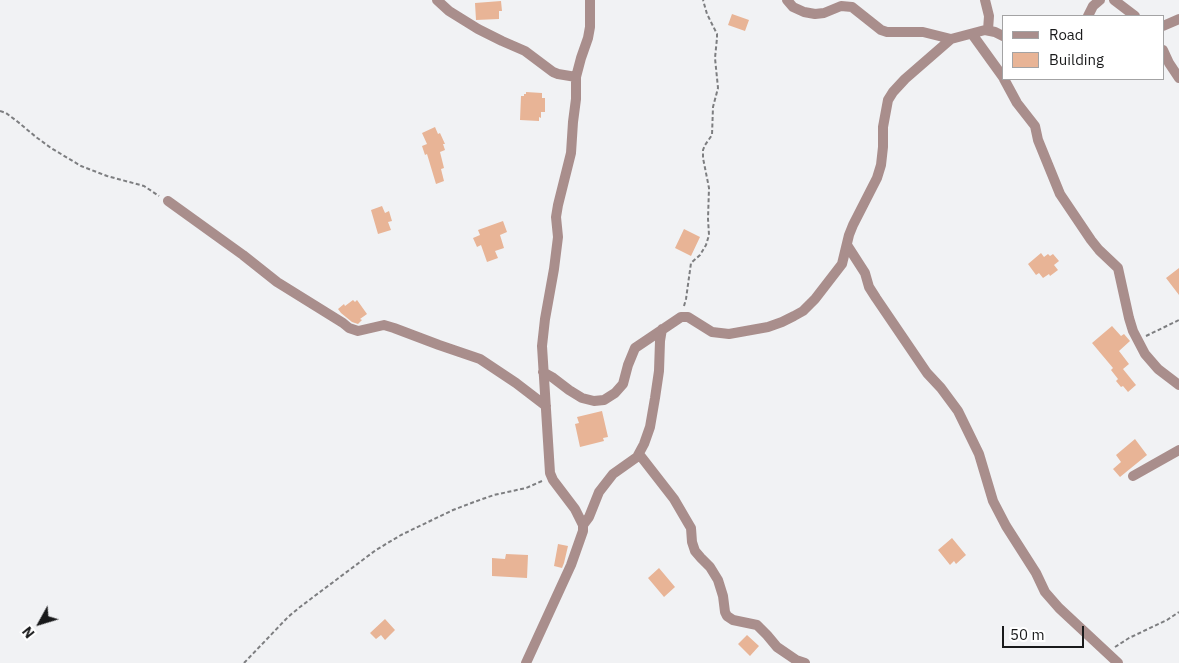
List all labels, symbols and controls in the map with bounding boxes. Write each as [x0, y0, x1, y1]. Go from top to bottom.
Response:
legend [1002, 15, 1164, 80]
text: Road [1049, 25, 1084, 44]
text: Building [1049, 50, 1104, 69]
north arrow [15, 598, 65, 648]
scale bar [1004, 616, 1086, 648]
text: N [18, 623, 39, 642]
text: 50 m [1010, 625, 1045, 644]

